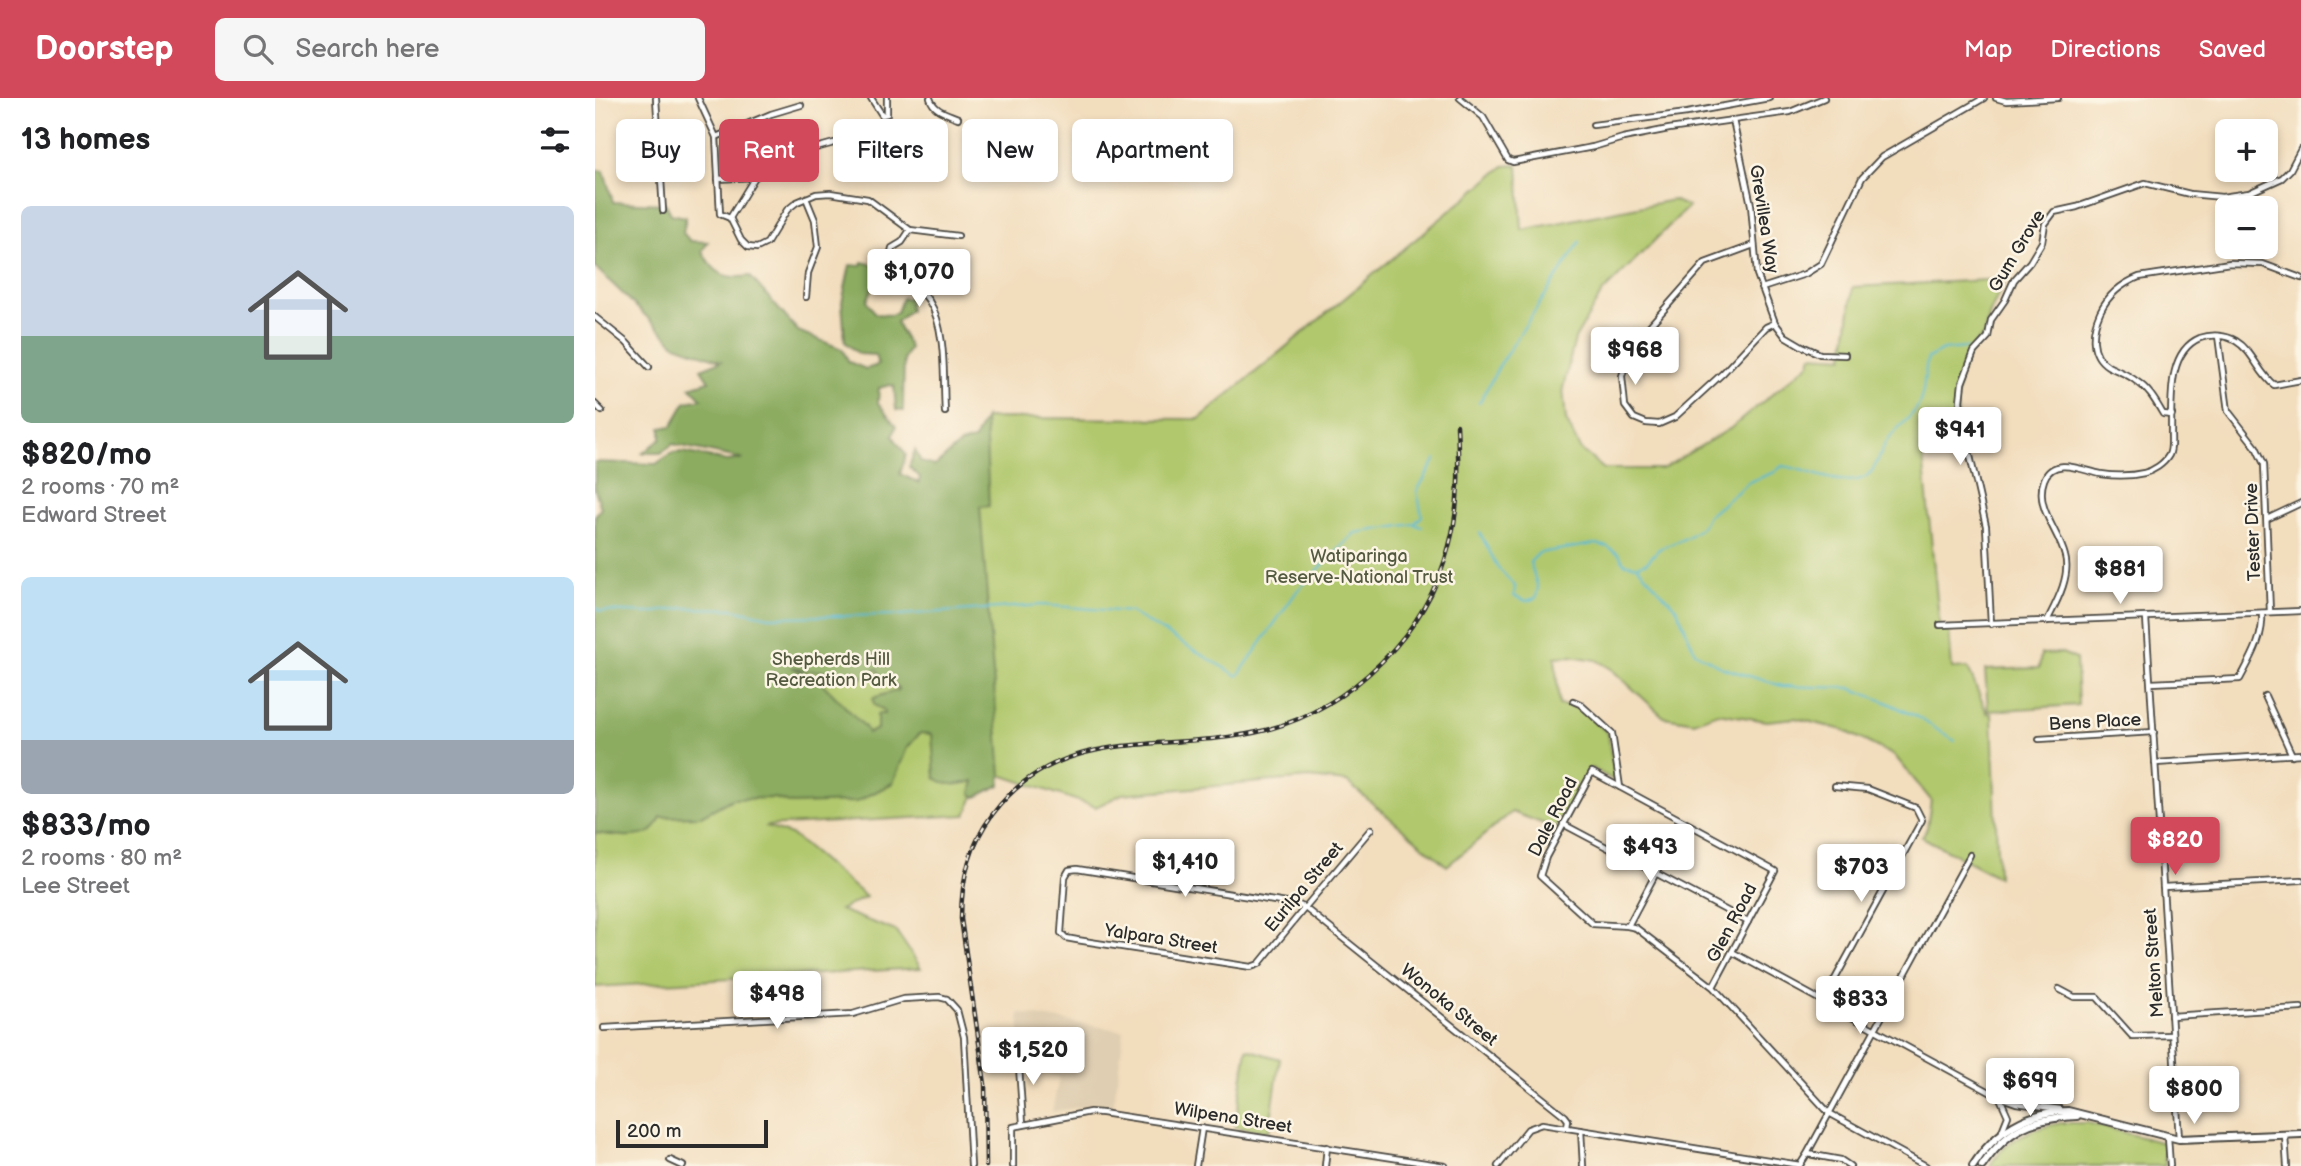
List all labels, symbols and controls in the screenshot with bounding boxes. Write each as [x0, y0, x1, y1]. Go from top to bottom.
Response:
search box [215, 18, 705, 81]
text: Doorstep [35, 29, 173, 69]
icon: search [239, 30, 277, 68]
text: Search here [295, 34, 439, 65]
text: Map [1964, 35, 2012, 64]
text: Directions [2050, 35, 2161, 64]
text: Saved [2199, 35, 2266, 64]
chip: Buy [616, 119, 705, 182]
chip: Rent [719, 119, 819, 182]
chip: Filters [833, 119, 948, 182]
chip: New [962, 119, 1058, 182]
chip: Apartment [1072, 119, 1233, 182]
map controls [2215, 119, 2278, 259]
button: + [2215, 119, 2278, 182]
icon: filters [536, 121, 574, 159]
text: 13 homes [21, 122, 150, 158]
street label: Grevillea Way [1745, 163, 1783, 276]
button: − [2215, 196, 2278, 259]
street label: Gum Grove [1984, 206, 2050, 296]
pin: $1,070 [862, 250, 976, 309]
icon: home [235, 252, 361, 378]
text: $1,070 [883, 258, 955, 286]
pin: $968 [1594, 328, 1676, 387]
text: $968 [1607, 336, 1663, 364]
pin: $941 [1919, 408, 2001, 467]
text: $941 [1934, 416, 1986, 444]
text: $820/mo [21, 437, 152, 473]
text: 2 rooms · 70 m² [21, 473, 180, 501]
street label: Tester Drive [2241, 482, 2265, 581]
text: Edward Street [21, 501, 167, 529]
park label: Watiparinga Reserve-National Trust [1265, 546, 1454, 588]
pin: $881 [2079, 546, 2161, 606]
text: $881 [2094, 555, 2146, 583]
icon: home [235, 623, 361, 749]
park label: Shepherds Hill Recreation Park [765, 649, 897, 691]
street label: Bens Place [2048, 709, 2142, 735]
street label: Dale Road [1524, 774, 1582, 860]
text: $833/mo [21, 808, 151, 844]
pin: $820 [2134, 818, 2216, 877]
pin: $493 [1609, 824, 1691, 884]
text: $820 [2147, 826, 2203, 854]
text: $493 [1622, 833, 1678, 861]
street label: Eurilpa Street [1260, 838, 1348, 936]
pin: $1,410 [1128, 840, 1242, 899]
text: 2 rooms · 80 m² [21, 844, 182, 872]
pin: $703 [1820, 844, 1902, 904]
text: $1,410 [1151, 848, 1219, 876]
text: $703 [1833, 853, 1889, 881]
text: Lee Street [21, 872, 130, 900]
street label: Glen Road [1702, 880, 1762, 966]
street label: Melton Street [2140, 907, 2168, 1018]
street label: Yalpara Street [1102, 920, 1219, 958]
street label: Wonoka Street [1396, 960, 1502, 1051]
pin: $498 [736, 972, 818, 1031]
pin: $833 [1819, 976, 1901, 1036]
text: $498 [749, 980, 805, 1008]
text: $833 [1832, 985, 1888, 1013]
pin: $1,520 [976, 1028, 1090, 1087]
text: $1,520 [998, 1036, 1068, 1064]
pin: $699 [1989, 1058, 2071, 1118]
pin: $800 [2153, 1066, 2235, 1126]
text: $699 [2002, 1067, 2058, 1095]
text: $800 [2165, 1075, 2223, 1103]
street label: Wilpena Street [1173, 1098, 1294, 1138]
scale bar [616, 1117, 768, 1149]
text: 200 m [627, 1120, 681, 1143]

